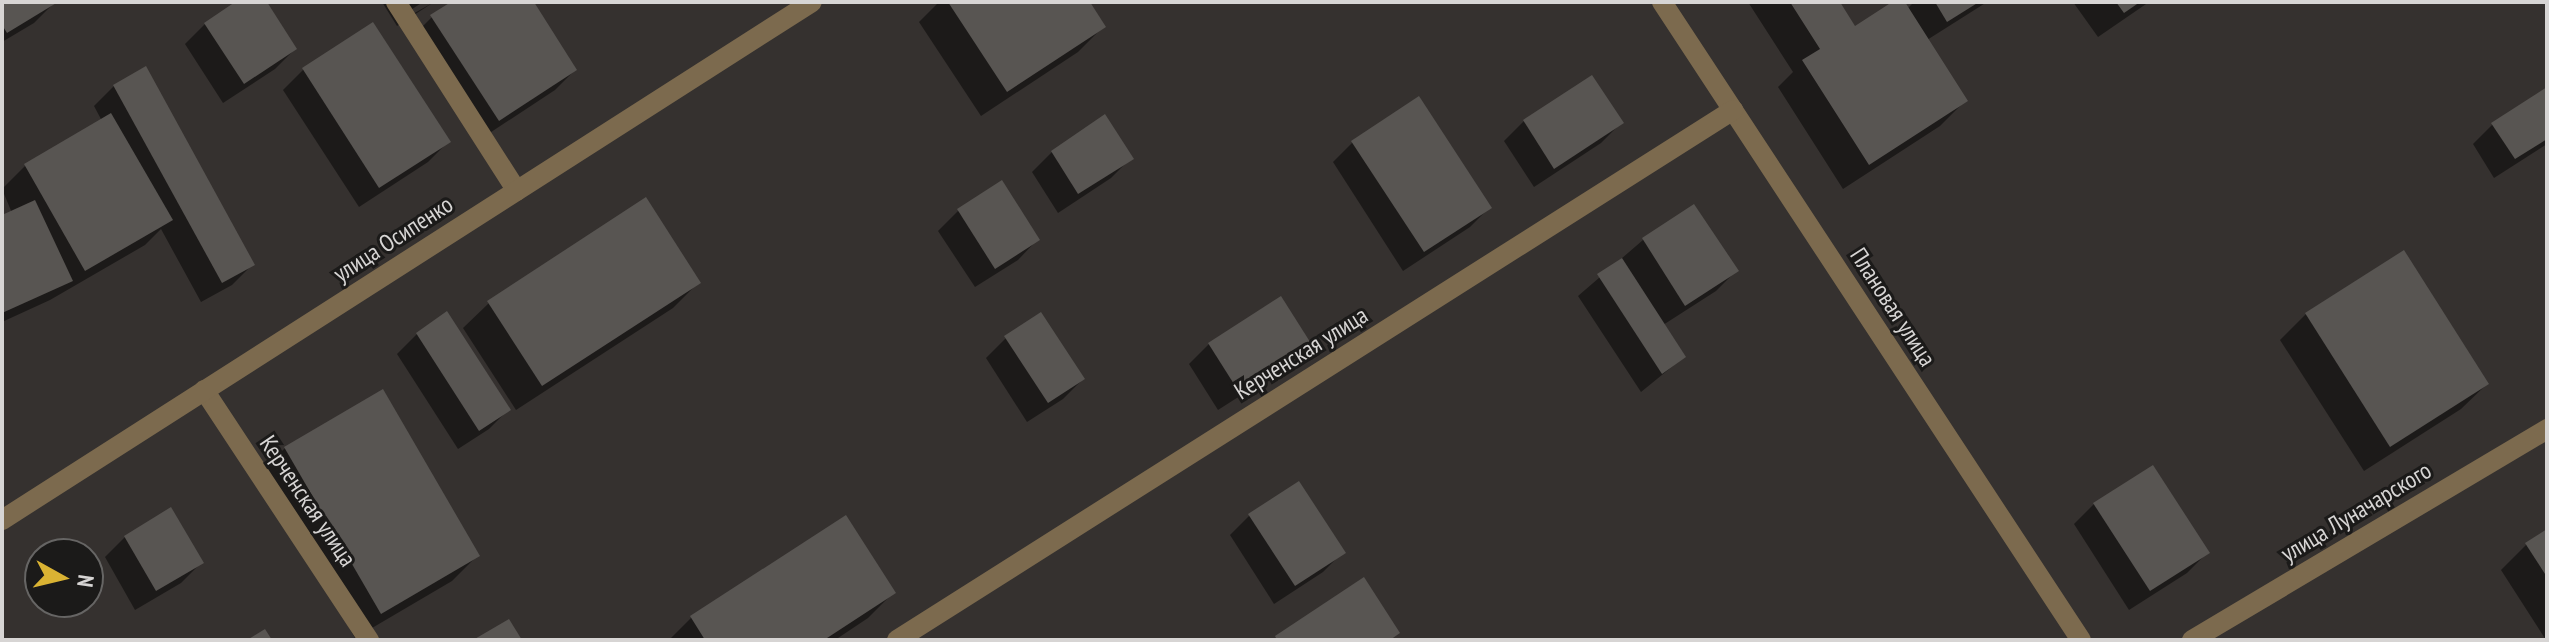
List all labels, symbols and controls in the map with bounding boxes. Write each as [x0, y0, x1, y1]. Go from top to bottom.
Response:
street label: улица Осипенко [328, 190, 458, 288]
street label: Плановая улица [1844, 242, 1942, 372]
street label: Керченская улица [1229, 301, 1373, 405]
street label: Керченская улица [254, 430, 362, 572]
street label: улица Луначарского [2276, 456, 2436, 568]
north arrow [24, 538, 104, 618]
text: N [71, 573, 100, 589]

